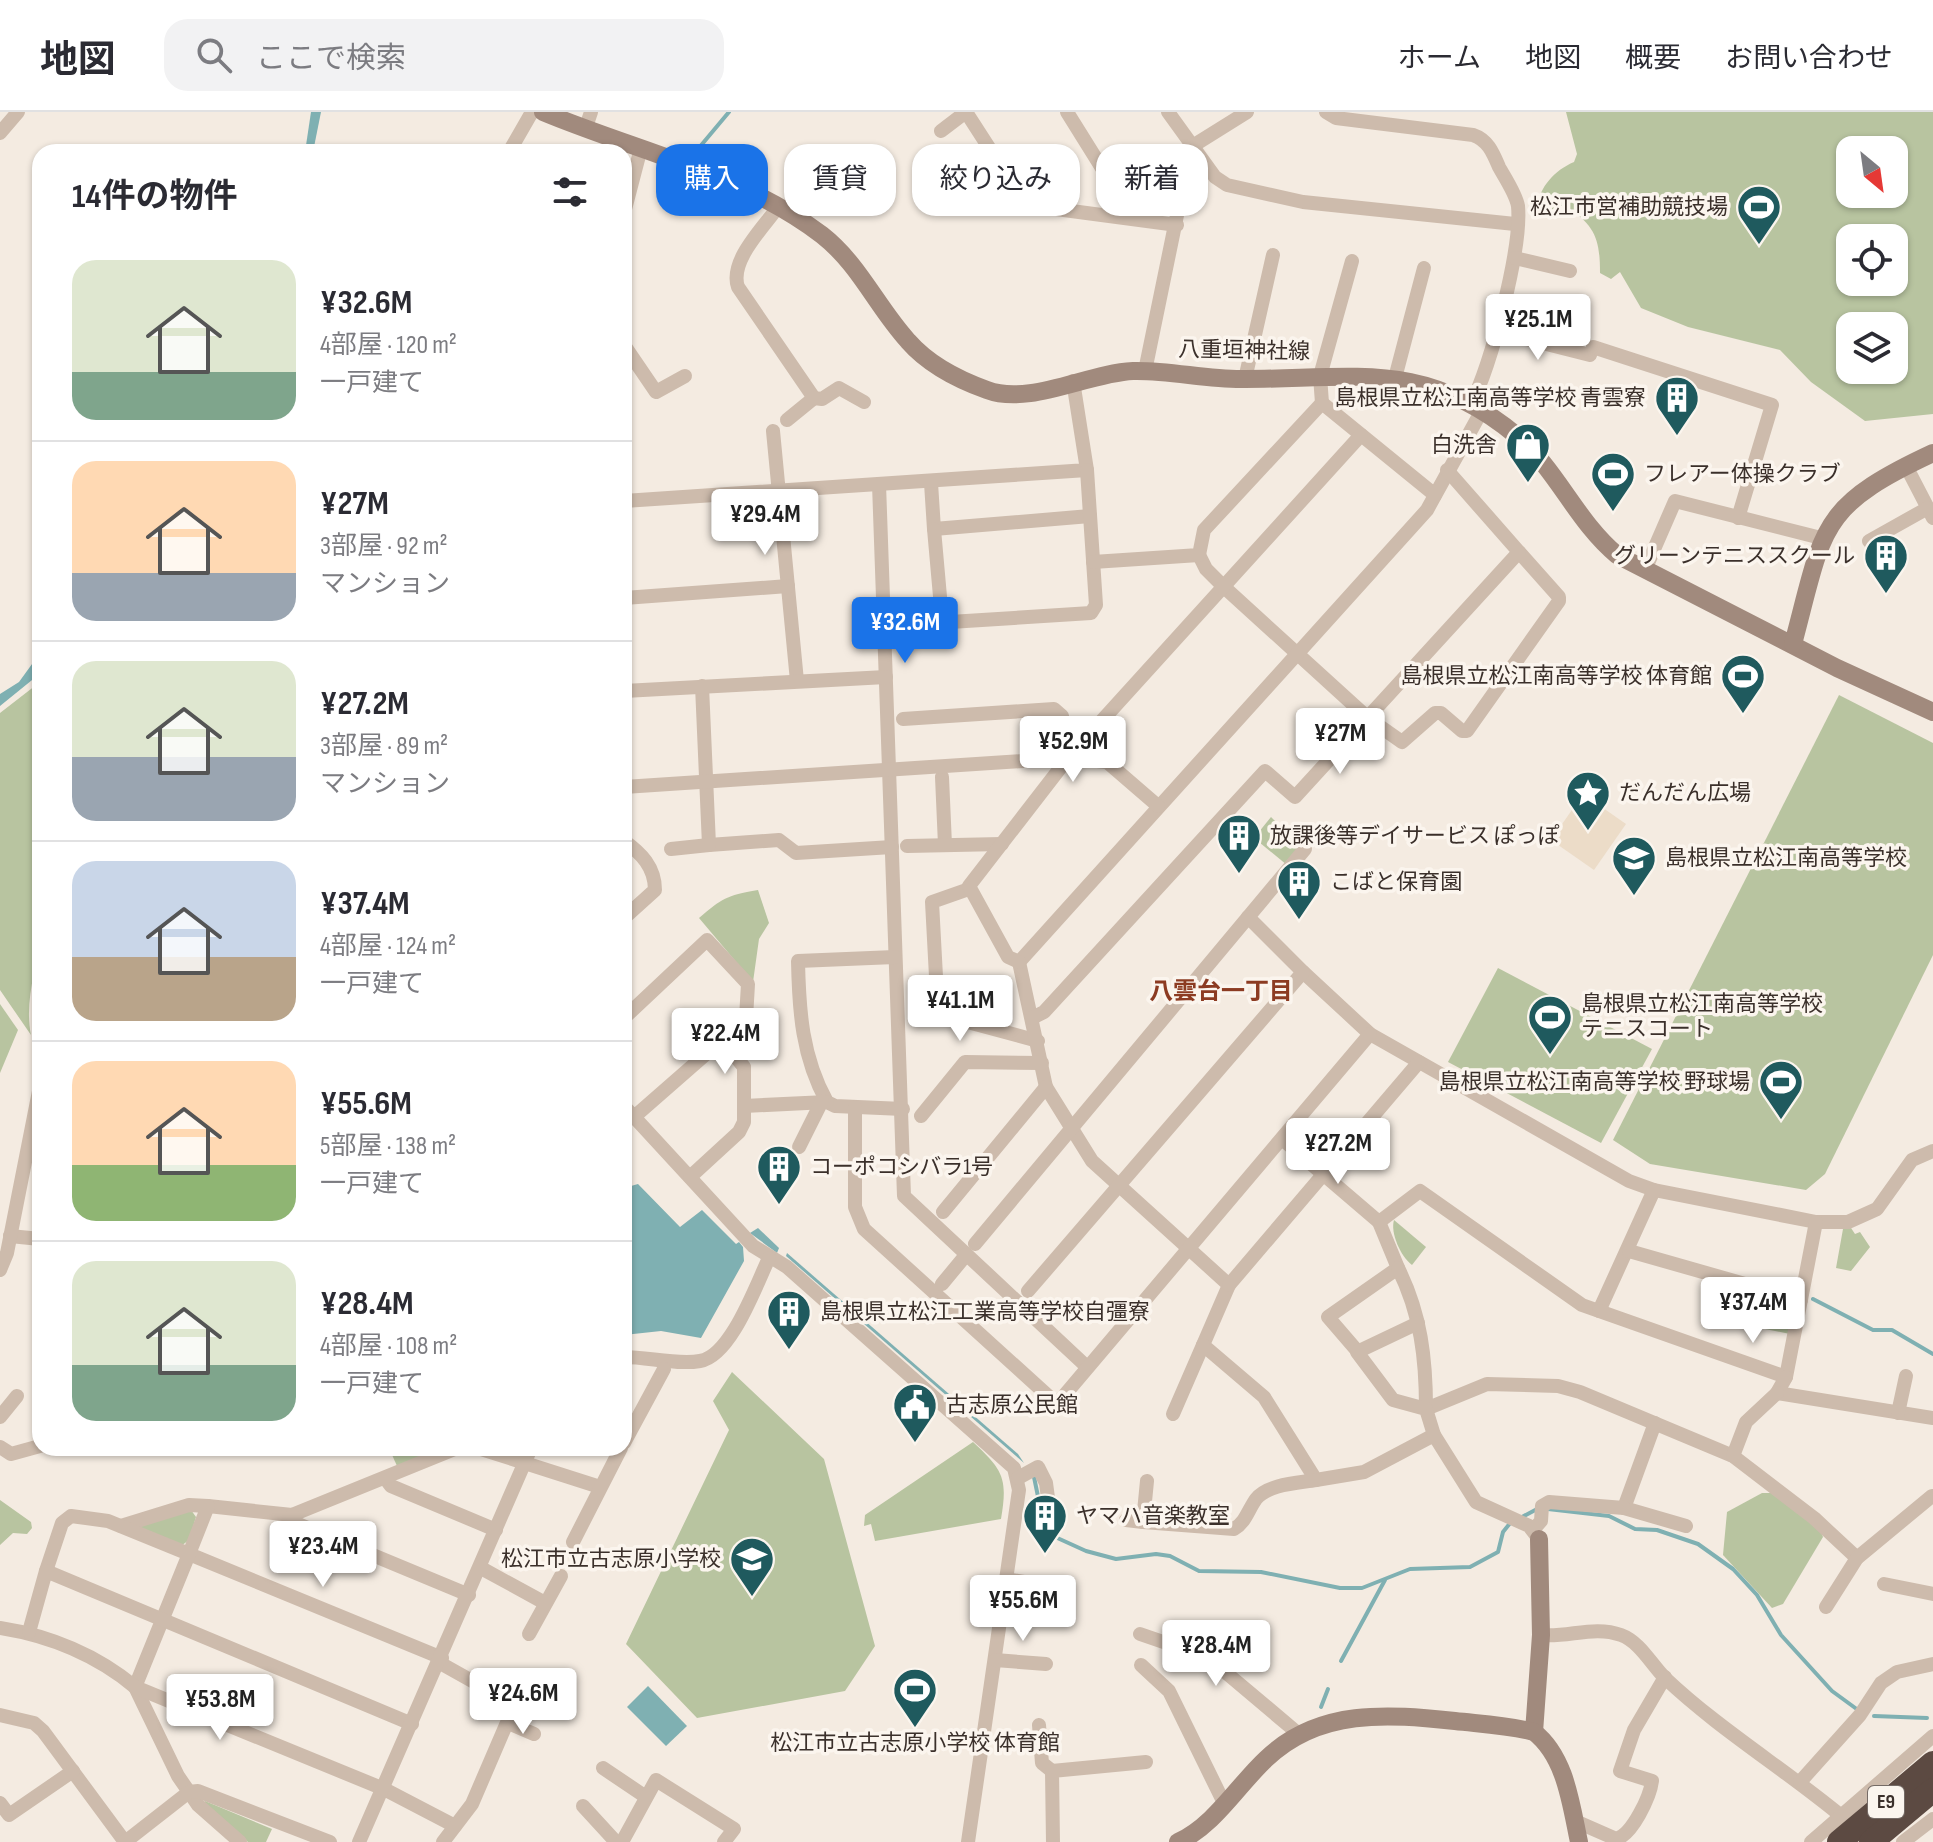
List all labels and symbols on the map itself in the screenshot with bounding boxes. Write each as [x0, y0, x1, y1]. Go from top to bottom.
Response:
north arrow [1836, 136, 1908, 208]
sports icon: 松江市営補助競技場 [1735, 183, 1783, 246]
place label: 松江市営補助競技場 [1530, 194, 1728, 221]
pin: ¥25.1M [1473, 294, 1603, 362]
street label: 八重垣神社線 [1178, 336, 1310, 366]
building icon: 島根県立松江南高等学校 青雲寮 [1653, 374, 1701, 437]
place label: 島根県立松江南高等学校 青雲寮 [1335, 385, 1646, 412]
shop icon: 白洗舎 [1504, 421, 1552, 484]
place label: 白洗舎 [1431, 432, 1497, 459]
sports icon: フレアー体操クラブ [1589, 450, 1637, 513]
place label: フレアー体操クラブ [1644, 461, 1841, 488]
pin: ¥29.4M [700, 489, 830, 557]
building icon: グリーンテニススクール [1862, 532, 1910, 595]
place label: グリーンテニススクール [1614, 543, 1855, 570]
pin: ¥32.6M [840, 597, 970, 665]
sports icon: 島根県立松江南高等学校 体育館 [1719, 652, 1767, 715]
place label: 島根県立松江南高等学校 体育館 [1401, 663, 1712, 690]
pin: ¥27M [1293, 708, 1387, 776]
pin: ¥52.9M [1008, 716, 1138, 784]
place icon: だんだん広場 [1564, 769, 1612, 832]
place label: だんだん広場 [1619, 780, 1751, 807]
building icon: 放課後等デイサービス ぽっぽ [1215, 812, 1263, 875]
place label: 放課後等デイサービス ぽっぽ [1270, 823, 1560, 850]
school or university icon: 島根県立松江南高等学校 [1610, 834, 1658, 897]
place label: 島根県立松江南高等学校 [1665, 845, 1907, 872]
building icon: こばと保育園 [1275, 858, 1323, 921]
place label: こばと保育園 [1330, 869, 1462, 896]
pin: ¥41.1M [895, 975, 1025, 1043]
district label: 八雲台一丁目 [1149, 977, 1293, 1006]
place label: 島根県立松江南高等学校 テニスコート [1581, 991, 1823, 1043]
sports icon: 島根県立松江南高等学校 テニスコート [1526, 993, 1574, 1056]
pin: ¥22.4M [660, 1008, 790, 1076]
sports icon: 島根県立松江南高等学校 野球場 [1757, 1058, 1805, 1121]
place label: 島根県立松江南高等学校 野球場 [1439, 1069, 1750, 1096]
pin: ¥27.2M [1273, 1118, 1403, 1186]
building icon: コーポコシバラ1号 [755, 1143, 803, 1206]
place label: コーポコシバラ1号 [810, 1154, 993, 1181]
pin: ¥37.4M [1688, 1277, 1818, 1345]
building icon: 島根県立松江工業高等学校自彊寮 [765, 1288, 813, 1351]
place label: 島根県立松江工業高等学校自彊寮 [820, 1299, 1150, 1326]
public building icon: 古志原公民館 [891, 1381, 939, 1444]
place label: 古志原公民館 [946, 1392, 1078, 1419]
building icon: ヤマハ音楽教室 [1021, 1492, 1069, 1555]
place label: ヤマハ音楽教室 [1076, 1503, 1230, 1530]
pin: ¥23.4M [258, 1521, 388, 1589]
school or university icon: 松江市立古志原小学校 [728, 1535, 776, 1598]
place label: 松江市立古志原小学校 [501, 1546, 721, 1573]
pin: ¥55.6M [958, 1575, 1088, 1643]
pin: ¥28.4M [1151, 1620, 1281, 1688]
sports icon: 松江市立古志原小学校 体育館 [891, 1666, 939, 1729]
pin: ¥24.6M [458, 1668, 588, 1736]
pin: ¥53.8M [155, 1674, 285, 1742]
place label: 松江市立古志原小学校 体育館 [770, 1730, 1060, 1757]
road number: E9 [1868, 1786, 1904, 1818]

